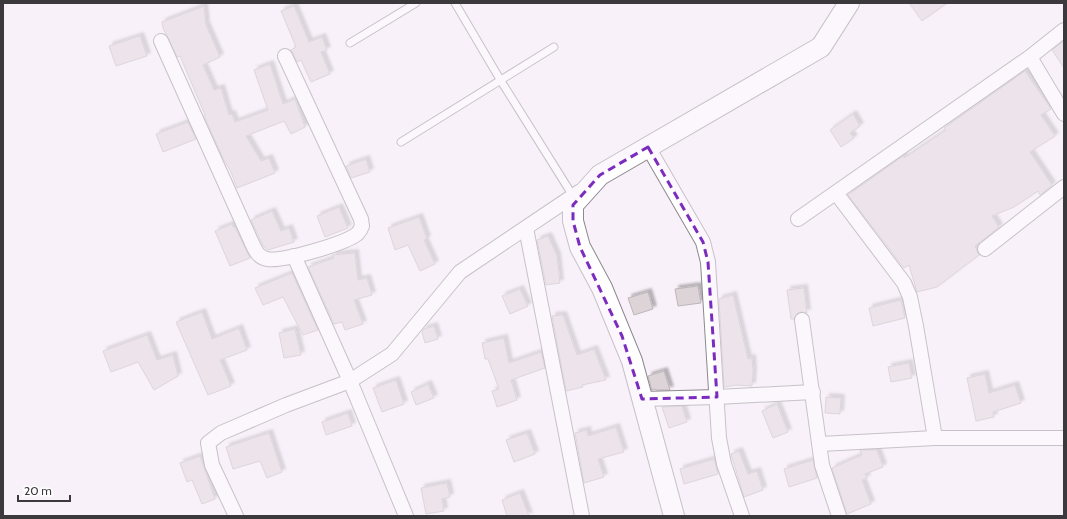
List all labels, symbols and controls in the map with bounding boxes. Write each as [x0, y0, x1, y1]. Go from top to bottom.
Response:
scale bar [18, 477, 70, 503]
text: 20 m [24, 483, 52, 498]

